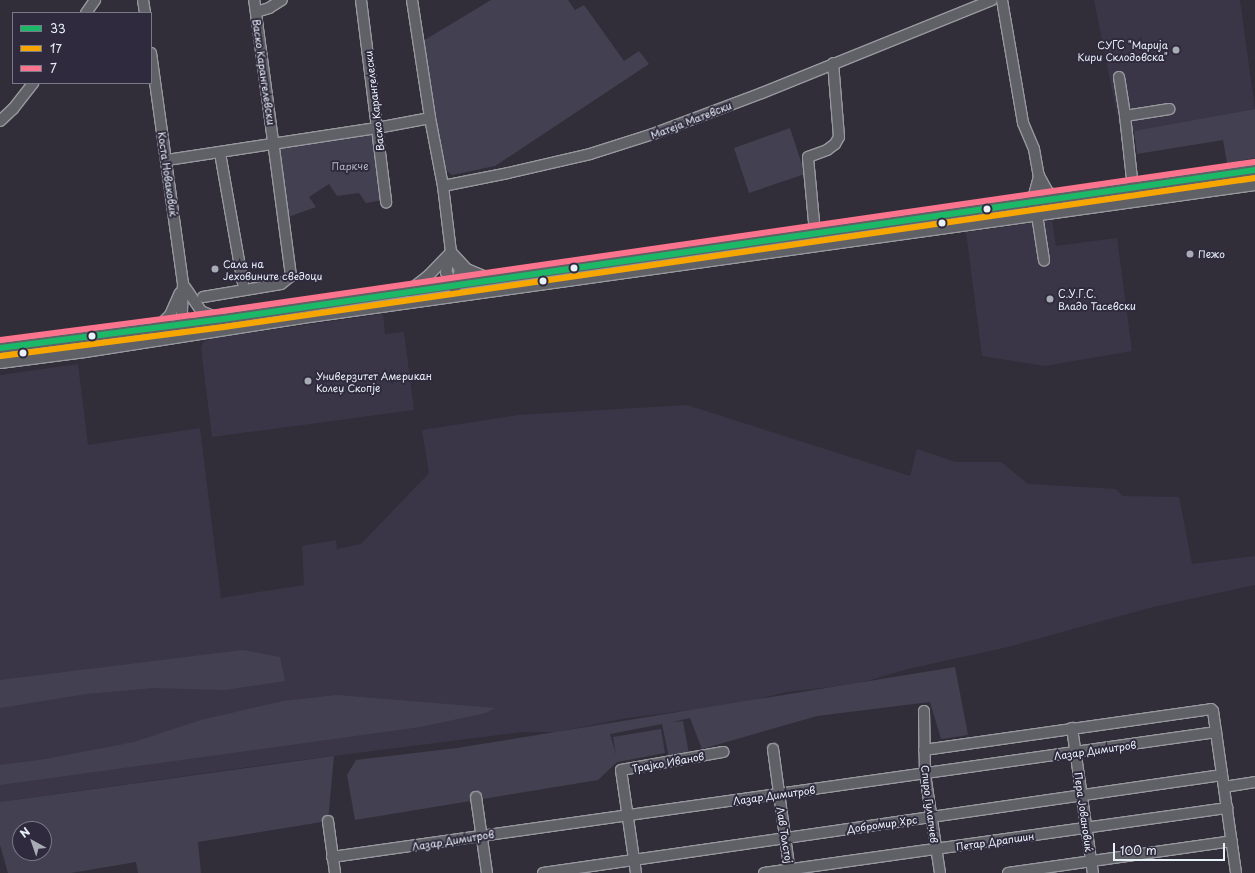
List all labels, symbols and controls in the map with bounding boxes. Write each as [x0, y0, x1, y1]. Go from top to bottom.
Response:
legend [12, 12, 152, 84]
street label: Васко Карангелевски [251, 18, 277, 126]
text: 33 [50, 19, 66, 37]
place label: СУГС "Марија Кири Склодовска" [1078, 38, 1168, 62]
text: 17 [50, 39, 62, 57]
marker: СУГС "Марија Кири Склодовска" [1171, 45, 1181, 55]
street label: Васко Карангелески [362, 50, 386, 152]
text: 7 [50, 59, 57, 77]
street label: Матеја Матевски [649, 99, 733, 141]
street label: Коста Новаковиќ [156, 131, 180, 217]
park label: Паркче [332, 160, 368, 172]
unlabelled marker [982, 204, 992, 214]
unlabelled marker [937, 218, 947, 228]
place label: Пежо [1198, 248, 1225, 260]
marker: Пежо [1185, 249, 1195, 259]
place label: Сала на Јеховините сведоци [223, 257, 322, 280]
unlabelled marker [569, 263, 579, 273]
marker: Сала на Јеховините сведоци [210, 264, 220, 274]
unlabelled marker [538, 276, 548, 286]
place label: С.У.Г.С. Владо Тасевски [1058, 287, 1136, 310]
marker: С.У.Г.С. Владо Тасевски [1045, 294, 1055, 304]
unlabelled marker [87, 331, 97, 341]
unlabelled marker [18, 348, 28, 358]
place label: Универзитет Американ Колеџ Скопје [316, 369, 432, 392]
marker: Универзитет Американ Колеџ Скопје [303, 376, 313, 386]
street label: Лазар Димитров [1053, 738, 1137, 762]
street label: Трајко Иванов [631, 750, 705, 774]
street label: Спиро Гулапчев [919, 764, 941, 844]
street label: Пера Јовановиќ [1072, 771, 1096, 853]
street label: Лазар Димитров [732, 783, 816, 807]
street label: Лав Толстој [775, 806, 795, 864]
street label: Добромир Хрс [846, 813, 918, 835]
north arrow [12, 821, 52, 861]
text: N [16, 823, 33, 842]
street label: Лазар Димитров [411, 828, 495, 852]
street label: Петар Драпшин [955, 830, 1035, 852]
scale bar [1115, 835, 1227, 861]
text: 100 m [1120, 841, 1157, 859]

